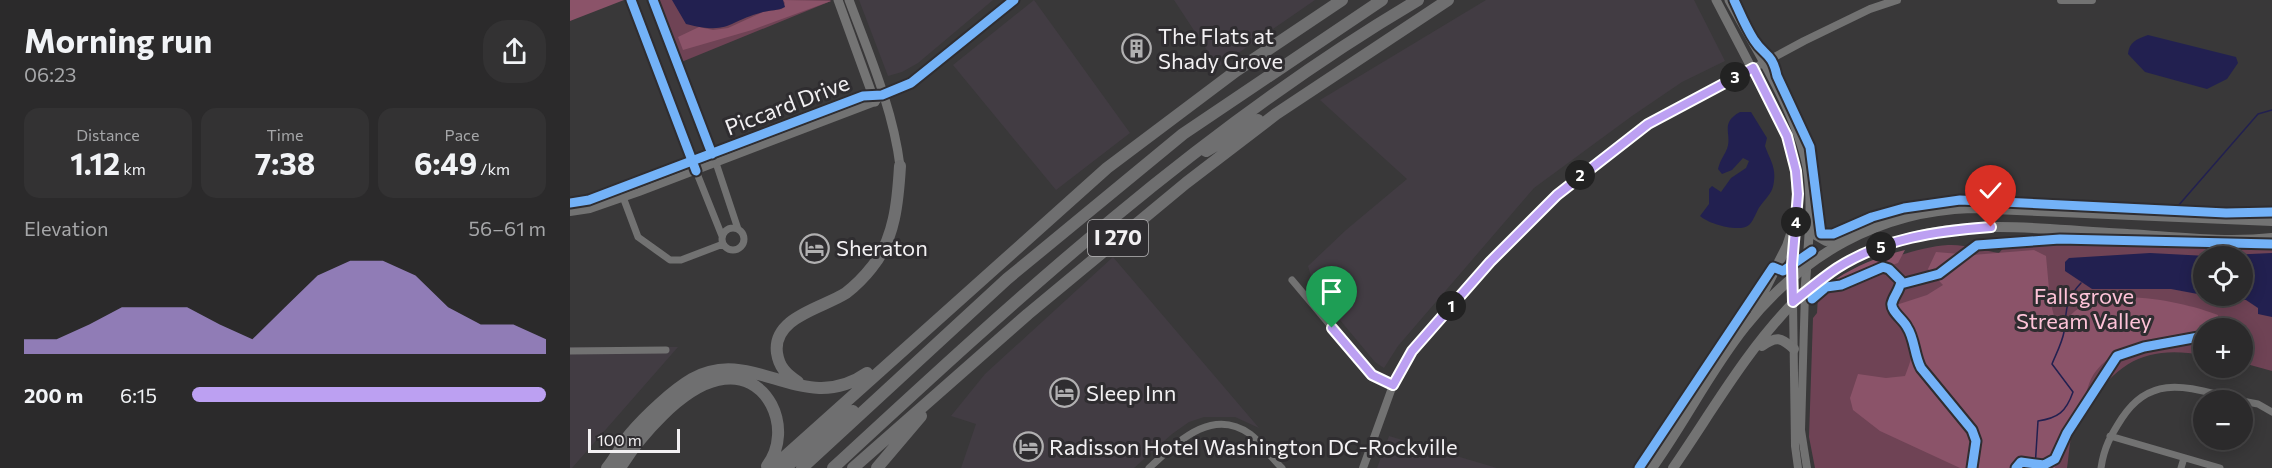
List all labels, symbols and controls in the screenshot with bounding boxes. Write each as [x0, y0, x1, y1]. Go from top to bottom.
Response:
text: Morning run [24, 19, 212, 60]
button: share [483, 20, 546, 83]
place label: The Flats at Shady Grove [1158, 22, 1283, 74]
building icon: The Flats at Shady Grove [1121, 33, 1153, 65]
text: 06:23 [24, 62, 76, 86]
pin: 3 [1720, 62, 1750, 92]
text: 3 [1730, 67, 1740, 86]
street label: Piccard Drive [721, 68, 853, 141]
text: Distance [76, 125, 140, 144]
text: Time [267, 125, 303, 144]
text: Pace [445, 125, 479, 144]
text: 1.12 [70, 144, 120, 181]
text: 7:38 [255, 144, 315, 181]
text: 6:49 [414, 144, 477, 181]
text: km [120, 159, 146, 178]
text: /km [477, 159, 510, 178]
pin: 2 [1565, 160, 1595, 190]
text: 2 [1575, 165, 1585, 184]
pin [1965, 165, 2016, 227]
icon: check [1974, 174, 2007, 207]
pin: 4 [1781, 207, 1811, 237]
text: 4 [1791, 212, 1801, 231]
text: Elevation [24, 216, 109, 240]
text: 56–61 m [469, 216, 546, 240]
road number: I 270 [1088, 220, 1148, 256]
hotel icon: Sheraton [799, 232, 831, 264]
pin: 5 [1866, 232, 1896, 262]
place label: Sheraton [836, 234, 928, 261]
text: 5 [1876, 237, 1886, 256]
map controls [2193, 246, 2253, 450]
button: locate [2193, 246, 2253, 306]
pin [1306, 266, 1357, 328]
icon: arrive [1315, 275, 1348, 308]
park label: Fallsgrove Stream Valley [2016, 282, 2152, 334]
pin: 1 [1436, 291, 1466, 321]
text: 1 [1447, 296, 1455, 315]
button: + [2193, 318, 2253, 378]
hotel icon: Sleep Inn [1049, 377, 1081, 409]
place label: Sleep Inn [1086, 379, 1176, 406]
text: 200 m [24, 383, 83, 407]
text: 6:15 [120, 383, 157, 407]
button: − [2193, 390, 2253, 450]
scale bar [588, 426, 680, 454]
text: 100 m [597, 430, 642, 449]
hotel icon: Radisson Hotel Washington DC-Rockville [1012, 431, 1044, 463]
place label: Radisson Hotel Washington DC-Rockville [1049, 433, 1458, 460]

